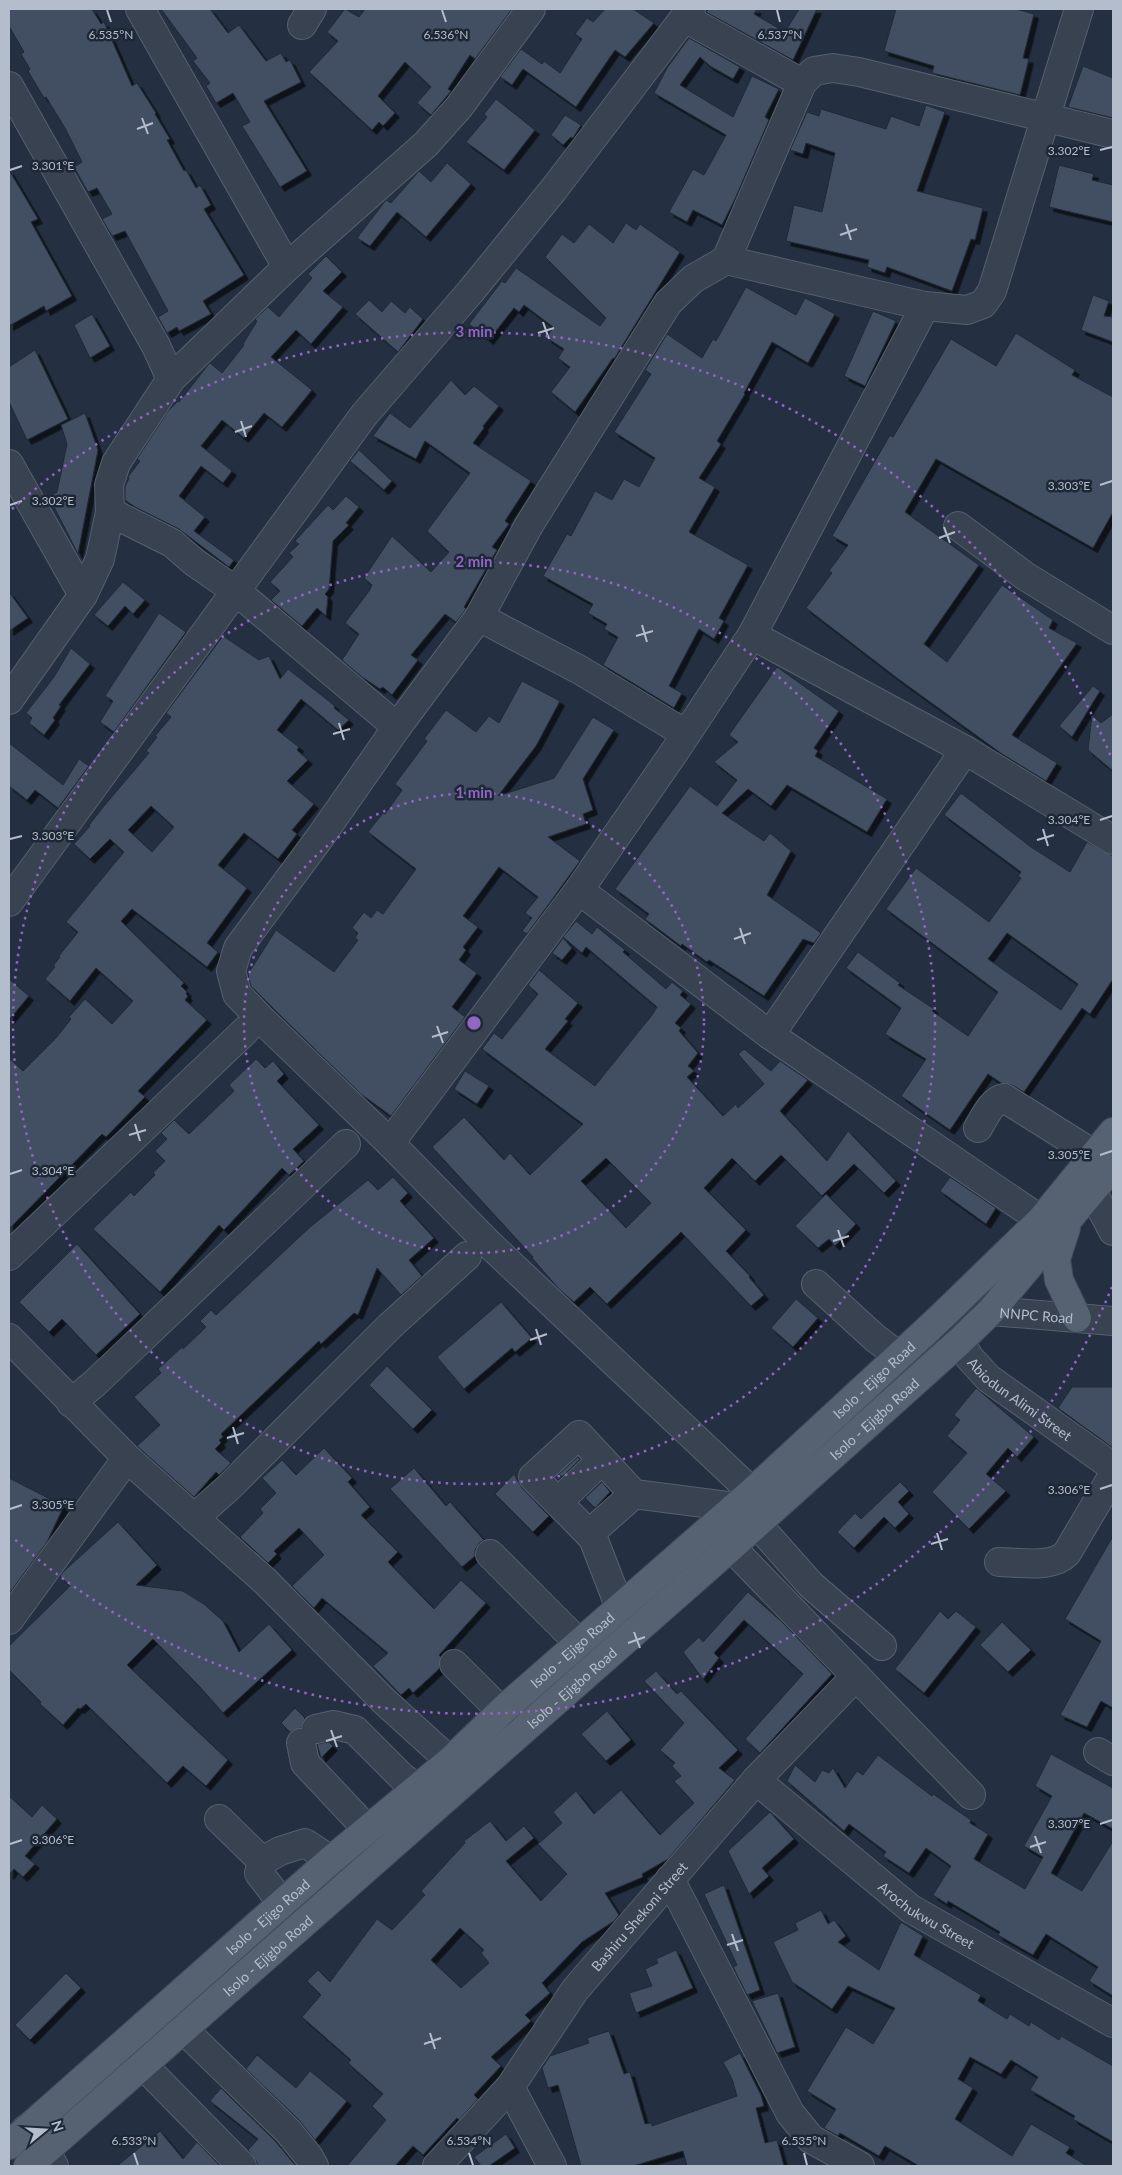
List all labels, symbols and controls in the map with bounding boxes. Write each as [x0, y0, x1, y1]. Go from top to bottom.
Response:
text: 6.535°N [89, 27, 133, 42]
text: 6.536°N [424, 27, 468, 42]
text: 6.537°N [758, 27, 802, 42]
text: 3.302°E [1048, 143, 1090, 158]
text: 3.301°E [32, 158, 74, 173]
text: 3 min [455, 322, 493, 340]
text: 3.303°E [1048, 478, 1090, 493]
text: 3.302°E [32, 493, 74, 508]
text: 2 min [455, 552, 493, 570]
text: 1 min [455, 783, 493, 801]
text: 3.304°E [1048, 812, 1090, 827]
text: 3.303°E [32, 828, 74, 843]
centre of rings [465, 1014, 483, 1032]
text: 3.305°E [1048, 1147, 1090, 1162]
text: 3.304°E [32, 1163, 74, 1178]
street label: NNPC Road [999, 1303, 1074, 1326]
street label: Isolo - Ejigo Road [829, 1337, 918, 1422]
street label: Abiodun Alimi Street [965, 1353, 1075, 1444]
street label: Isolo - Ejigbo Road [826, 1374, 922, 1463]
text: 3.306°E [1048, 1482, 1090, 1497]
text: 3.305°E [32, 1497, 74, 1512]
street label: Isolo - Ejigo Road [526, 1608, 617, 1691]
street label: Isolo - Ejigbo Road [523, 1644, 620, 1732]
text: 3.307°E [1048, 1816, 1090, 1831]
text: 3.306°E [32, 1832, 74, 1847]
street label: Bashiru Shekoni Street [587, 1858, 690, 1974]
street label: Isolo - Ejigo Road [222, 1875, 313, 1958]
street label: Arochukwu Street [875, 1877, 978, 1952]
street label: Isolo - Ejigbo Road [219, 1911, 316, 1999]
north arrow [20, 2105, 70, 2155]
text: N [48, 2118, 68, 2134]
text: 6.533°N [112, 2133, 156, 2148]
text: 6.534°N [447, 2133, 491, 2148]
text: 6.535°N [782, 2133, 826, 2148]

